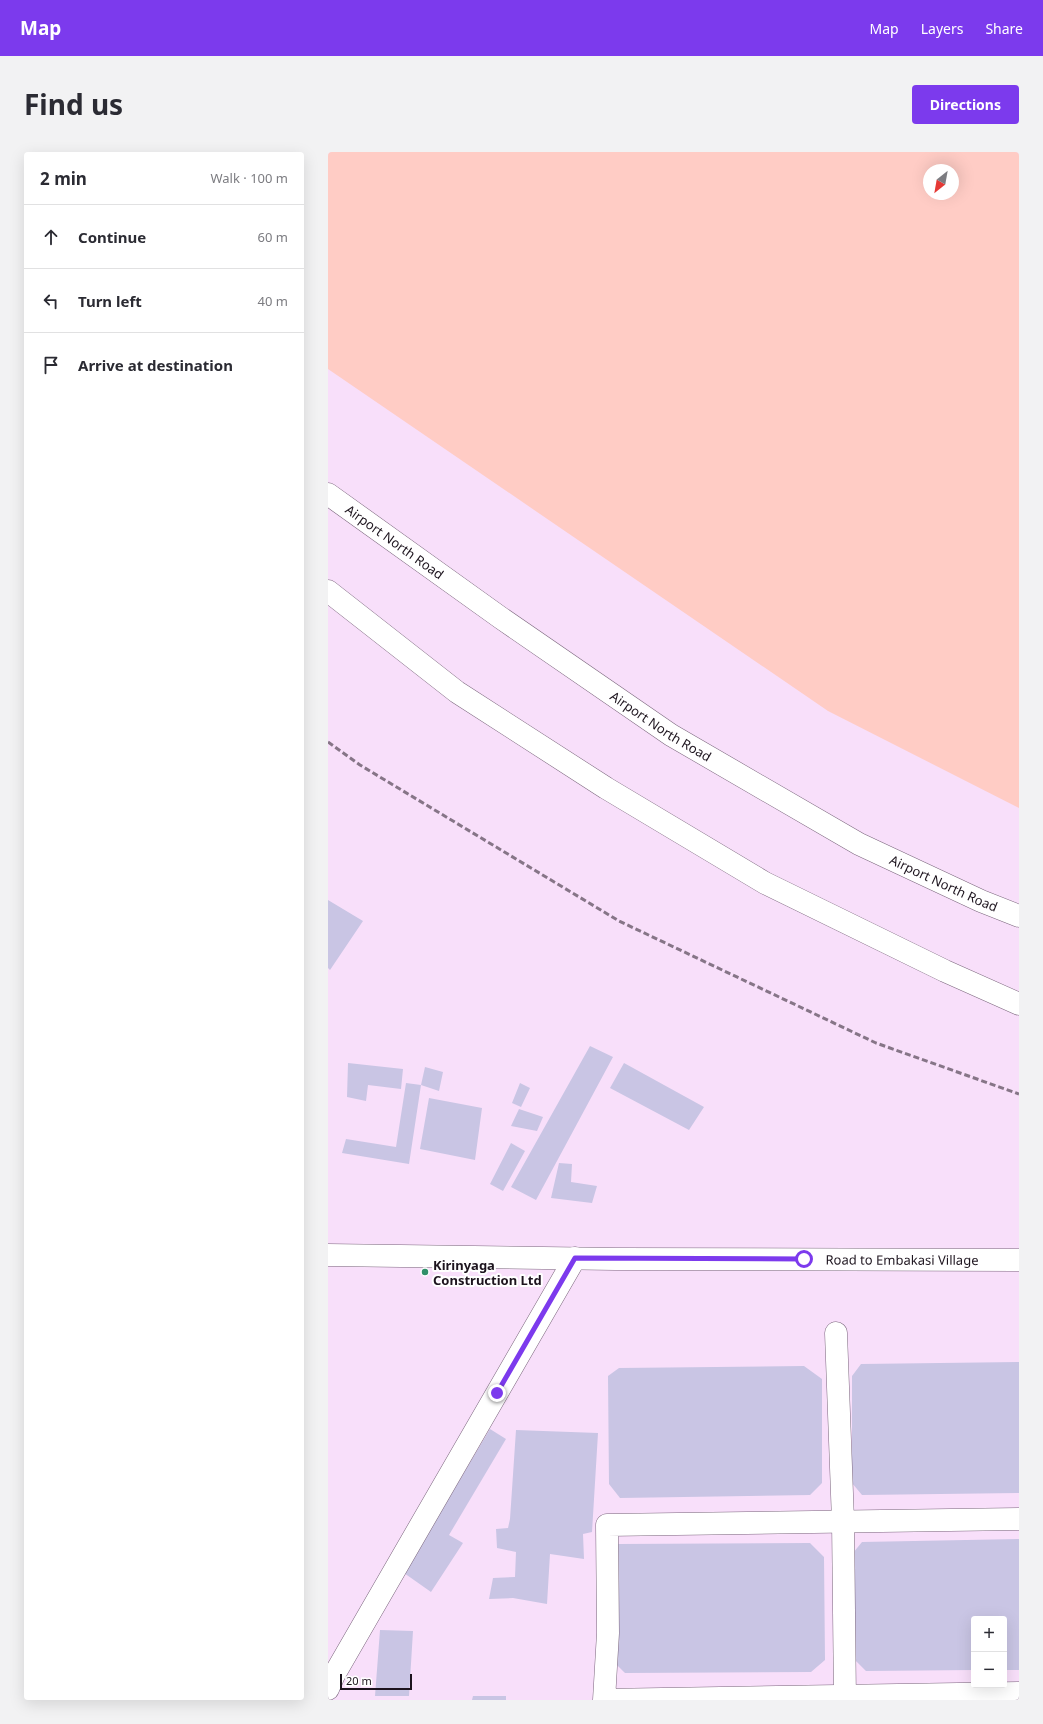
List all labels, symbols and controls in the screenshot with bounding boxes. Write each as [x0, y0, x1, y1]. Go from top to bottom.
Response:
text: Map [20, 15, 61, 41]
text: Map [870, 19, 899, 38]
text: Layers [921, 19, 963, 38]
text: Share [985, 19, 1023, 38]
text: Find us [24, 85, 123, 123]
button: Directions [912, 85, 1019, 124]
north arrow [923, 164, 959, 200]
text: 2 min [40, 167, 87, 190]
text: Walk · 100 m [210, 169, 288, 187]
icon: ahead [40, 226, 62, 248]
text: Continue [78, 227, 146, 247]
text: 60 m [258, 228, 288, 246]
icon: left [40, 290, 62, 312]
text: Turn left [78, 291, 142, 311]
text: 40 m [258, 292, 288, 310]
icon: arrive [40, 354, 62, 376]
text: Arrive at destination [78, 355, 233, 375]
street label: Airport North Road [342, 500, 447, 583]
street label: Airport North Road [607, 687, 715, 765]
street label: Airport North Road [887, 851, 1000, 916]
route start [795, 1250, 813, 1268]
street label: Road to Embakasi Village [825, 1251, 979, 1269]
place label: Kirinyaga Construction Ltd [433, 1256, 542, 1289]
marker: Kirinyaga Construction Ltd [420, 1267, 430, 1277]
route end [488, 1384, 506, 1402]
map controls [971, 1616, 1007, 1688]
button: + [971, 1616, 1007, 1652]
button: − [971, 1652, 1007, 1688]
scale bar [340, 1672, 412, 1691]
text: 20 m [346, 1673, 372, 1688]

